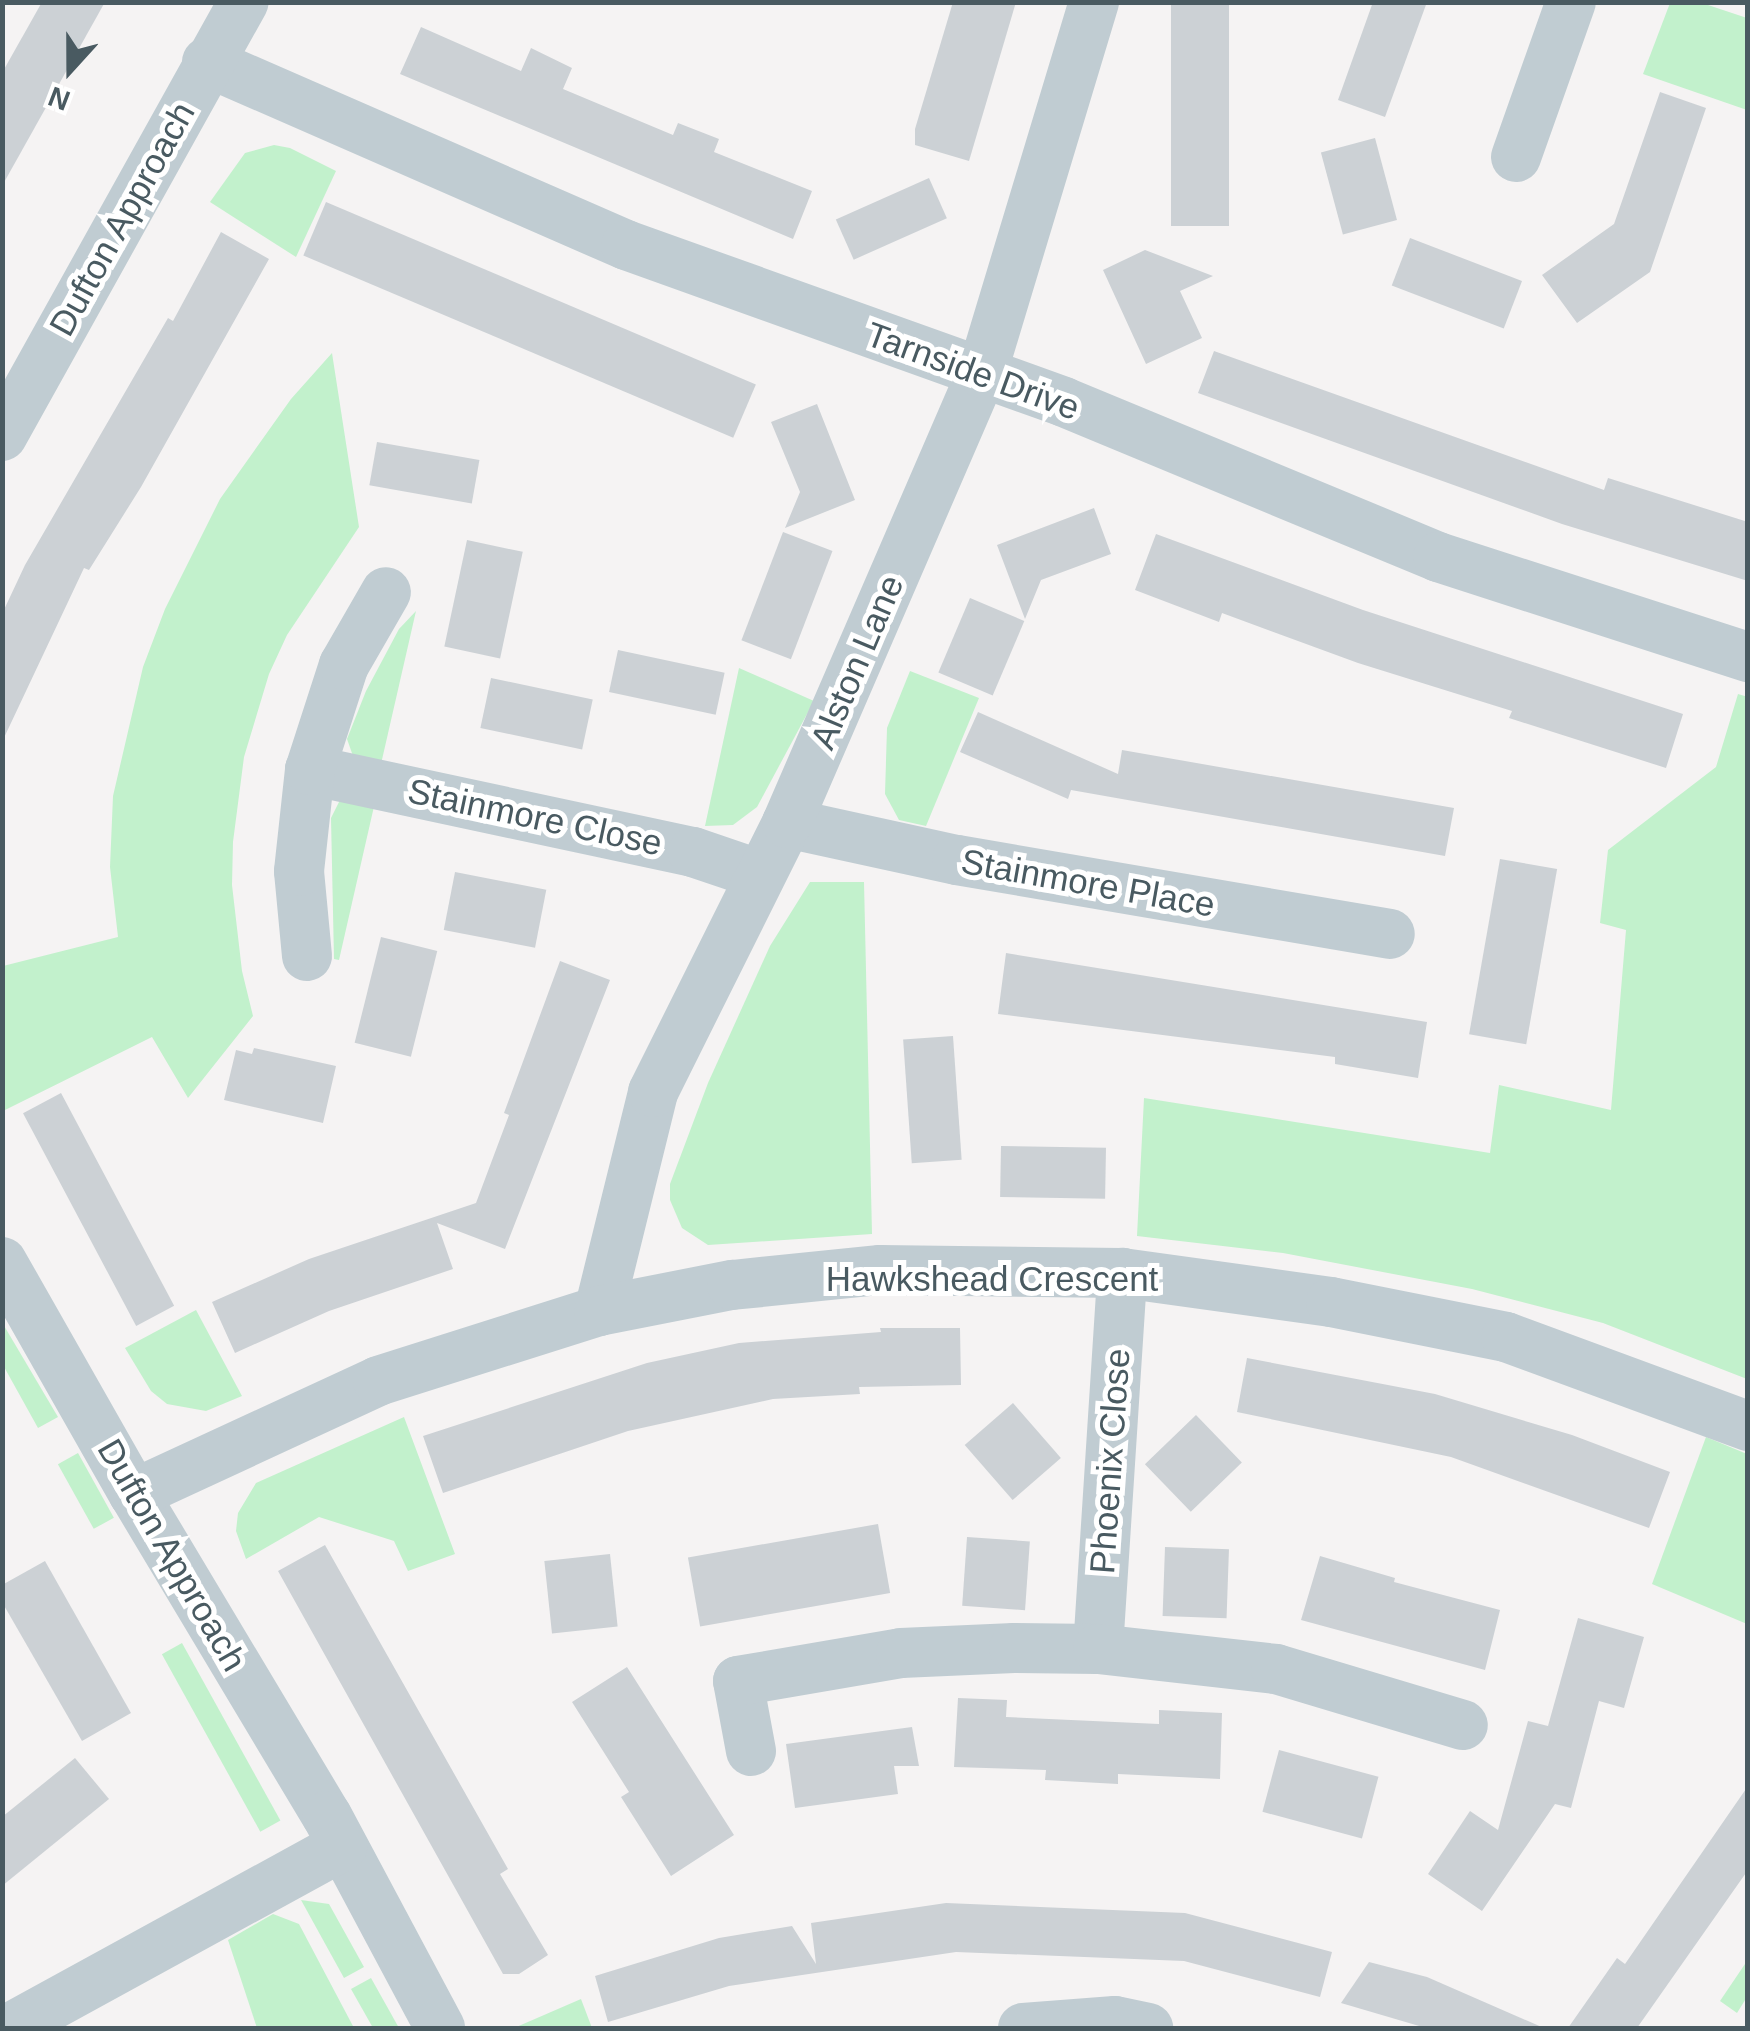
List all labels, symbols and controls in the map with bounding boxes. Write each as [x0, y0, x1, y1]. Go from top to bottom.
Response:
north arrow [20, 20, 120, 120]
text: N [44, 80, 74, 117]
street label: Dufton Approach [40, 94, 204, 344]
street label: Tarnside Drive [861, 313, 1085, 429]
street label: Alston Lane [802, 569, 912, 755]
street label: Stainmore Close [404, 770, 666, 864]
street label: Stainmore Place [958, 840, 1218, 926]
street label: Hawkshead Crescent [826, 1258, 1158, 1300]
street label: Phoenix Close [1081, 1347, 1139, 1575]
street label: Dufton Approach [88, 1431, 256, 1679]

